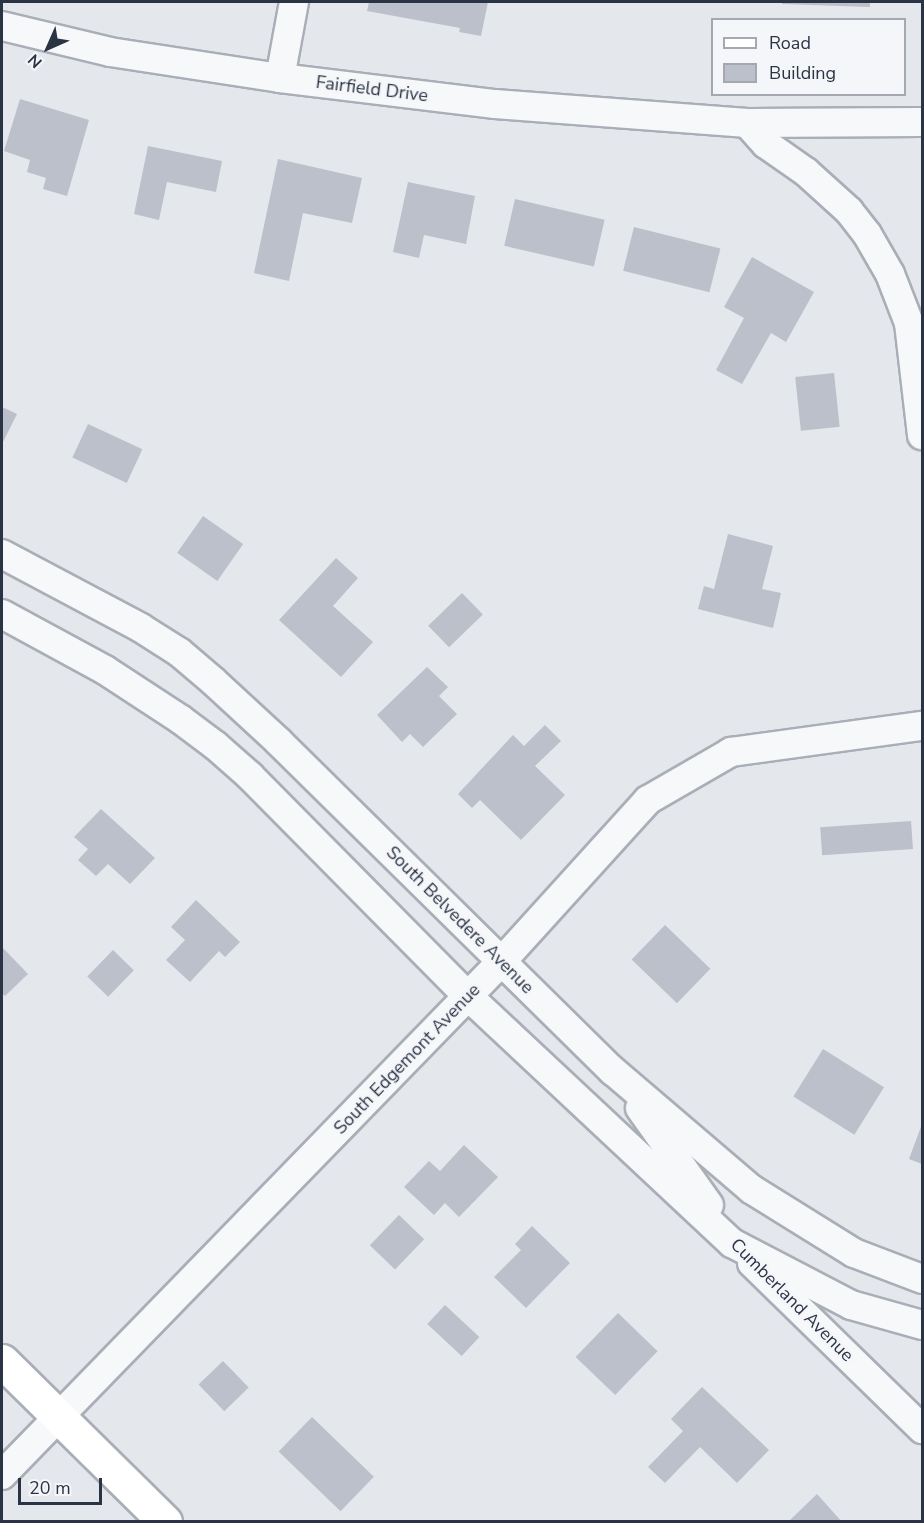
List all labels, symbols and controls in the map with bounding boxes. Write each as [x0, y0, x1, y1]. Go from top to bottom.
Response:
north arrow [18, 18, 78, 78]
legend [711, 18, 906, 96]
text: Road [769, 31, 811, 55]
text: N [23, 49, 47, 73]
text: Building [769, 61, 836, 85]
street label: Fairfield Drive [315, 71, 429, 107]
street label: South Belvedere Avenue [382, 842, 538, 998]
street label: South Edgemont Avenue [329, 979, 485, 1139]
street label: Cumberland Avenue [726, 1234, 858, 1366]
scale bar [21, 1466, 105, 1504]
text: 20 m [29, 1476, 71, 1500]

